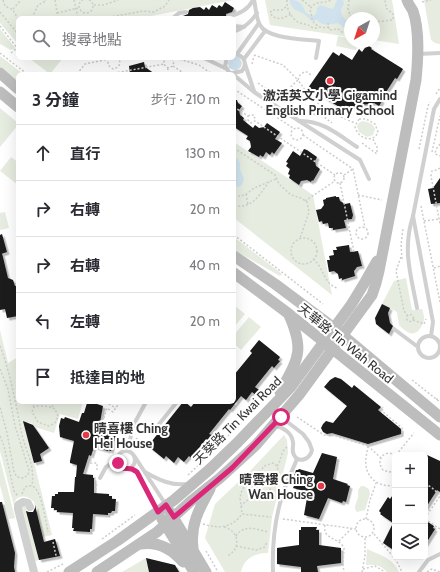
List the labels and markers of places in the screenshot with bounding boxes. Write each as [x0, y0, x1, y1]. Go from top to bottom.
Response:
marker: 激活英文小學 Gigamind English Primary School [325, 76, 335, 86]
place label: 激活英文小學 Gigamind English Primary School [263, 87, 397, 118]
place label: 晴喜樓 Ching Hei House [94, 420, 168, 451]
marker: 晴喜樓 Ching Hei House [81, 430, 91, 440]
place label: 晴雲樓 Ching Wan House [239, 471, 313, 502]
marker: 晴雲樓 Ching Wan House [316, 481, 326, 491]

